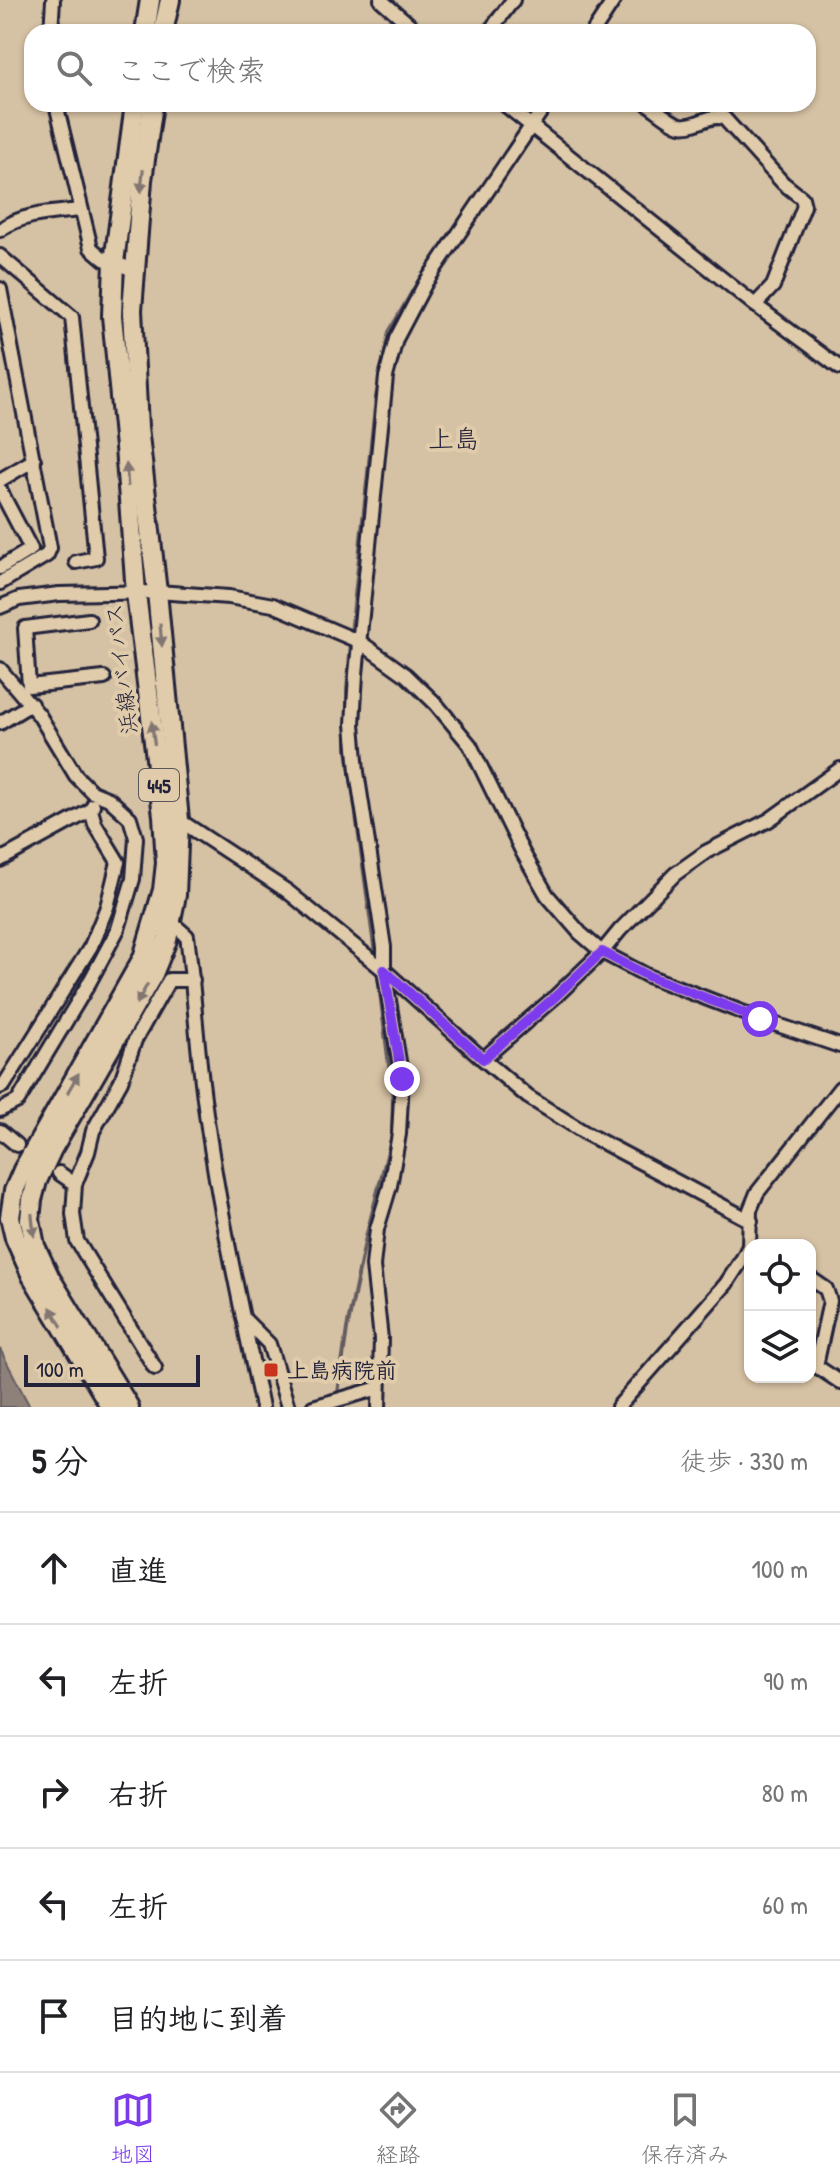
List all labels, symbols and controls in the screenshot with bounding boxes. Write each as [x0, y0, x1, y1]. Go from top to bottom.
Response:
search box [24, 24, 816, 112]
icon: search [52, 46, 96, 90]
text: ここで検索 [116, 50, 266, 90]
one-way arrow [136, 169, 149, 194]
district label: 上島 [428, 421, 480, 456]
one-way arrow [120, 462, 133, 487]
street label: 浜線バイパス [98, 602, 144, 736]
one-way arrow [155, 623, 168, 648]
one-way arrow [146, 720, 159, 745]
road number: 445 [139, 769, 179, 801]
one-way arrow [135, 982, 149, 1005]
route start [742, 1001, 778, 1037]
route end [384, 1061, 420, 1097]
one-way arrow [66, 1072, 80, 1094]
one-way arrow [26, 1213, 39, 1238]
map controls [744, 1239, 816, 1383]
button: locate [744, 1239, 816, 1311]
one-way arrow [49, 1306, 63, 1328]
button: layers [744, 1311, 816, 1383]
scale bar [24, 1351, 200, 1387]
text: 100 m [36, 1354, 84, 1384]
place label: 上島病院前 [287, 1355, 397, 1385]
marker: 上島病院前 [262, 1361, 280, 1379]
text: 5 分 [32, 1438, 88, 1484]
text: 徒歩 · 330 m [680, 1443, 808, 1478]
icon: ahead [32, 1546, 76, 1590]
text: 直進 [108, 1550, 168, 1590]
text: 100 m [752, 1551, 808, 1586]
icon: left [32, 1658, 76, 1702]
text: 左折 [108, 1662, 168, 1702]
text: 90 m [763, 1663, 808, 1698]
icon: right [32, 1770, 76, 1814]
text: 右折 [108, 1774, 168, 1814]
text: 80 m [761, 1775, 808, 1810]
icon: left [32, 1882, 76, 1926]
text: 左折 [108, 1886, 168, 1926]
text: 60 m [762, 1887, 808, 1922]
icon: arrive [32, 1994, 76, 2038]
text: 目的地に到着 [108, 1998, 288, 2038]
tab: 地図 [111, 2088, 155, 2169]
tab: 経路 [376, 2088, 420, 2169]
tab: 保存済み [641, 2088, 729, 2169]

